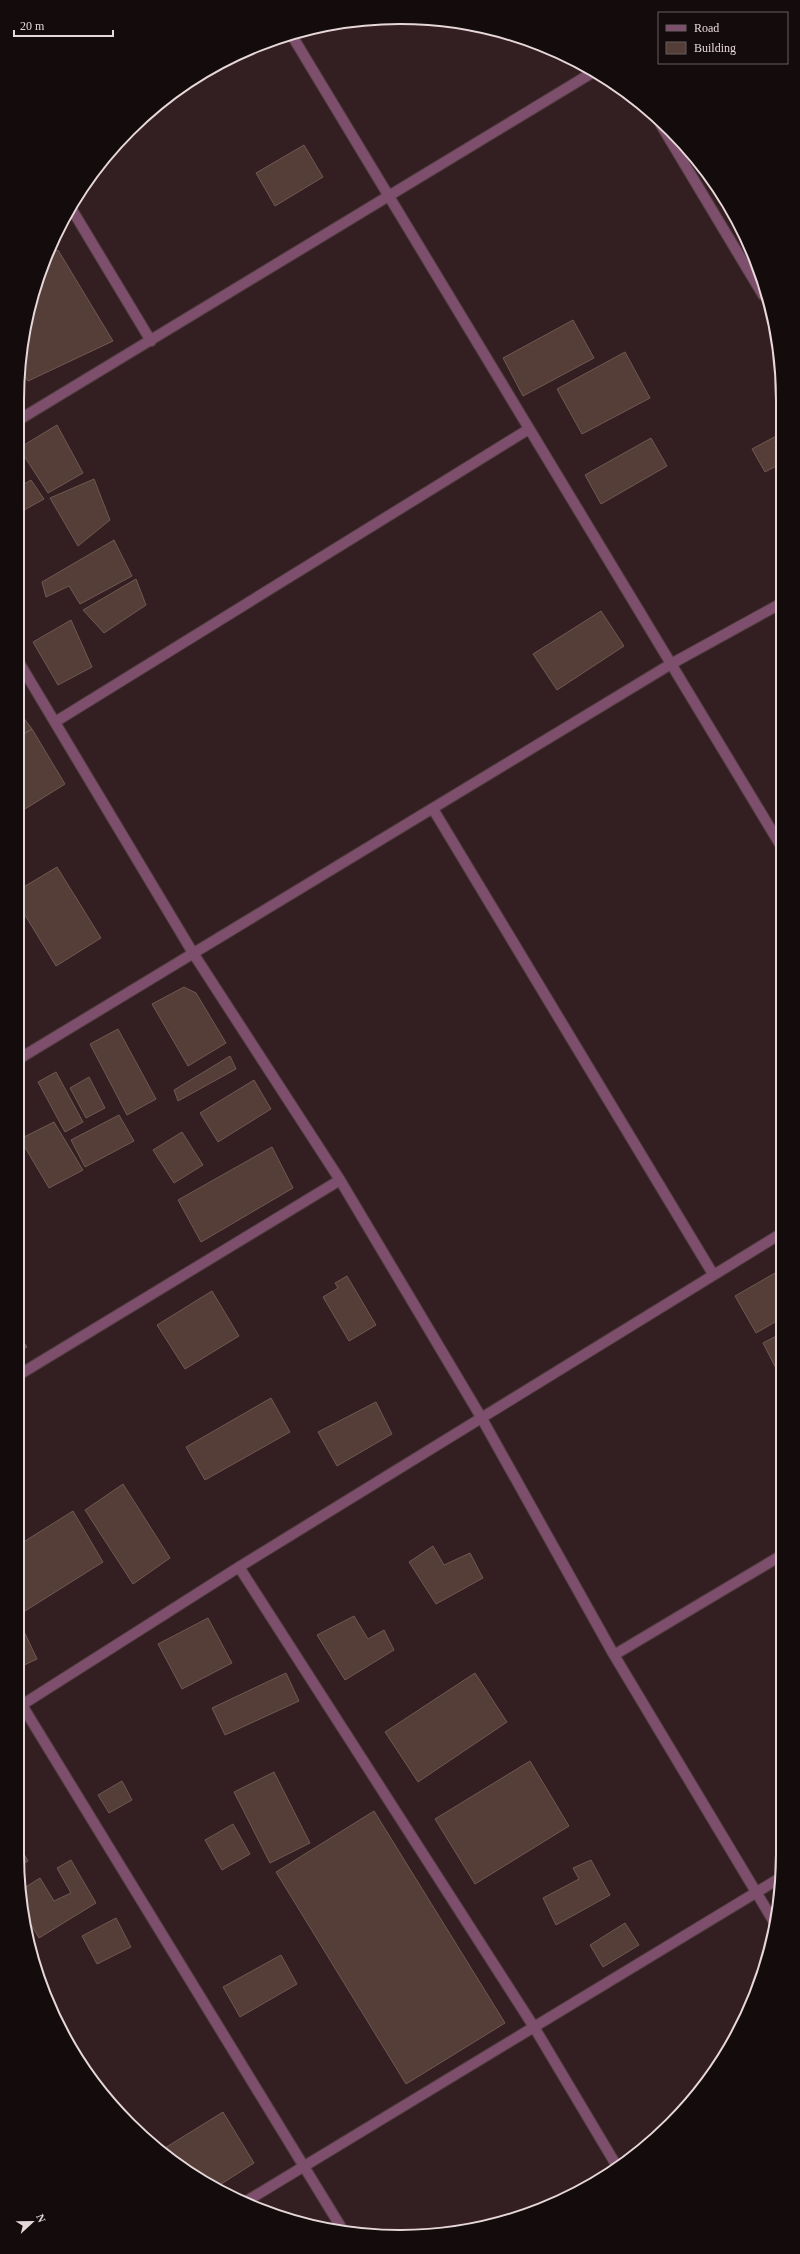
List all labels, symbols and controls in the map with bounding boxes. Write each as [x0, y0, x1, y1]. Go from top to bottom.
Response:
scale bar [14, 12, 113, 38]
legend [658, 12, 788, 64]
text: 20 m [20, 19, 45, 33]
text: Road [694, 21, 719, 35]
text: Building [694, 41, 736, 55]
north arrow [12, 2202, 52, 2242]
text: N [34, 2212, 48, 2224]

